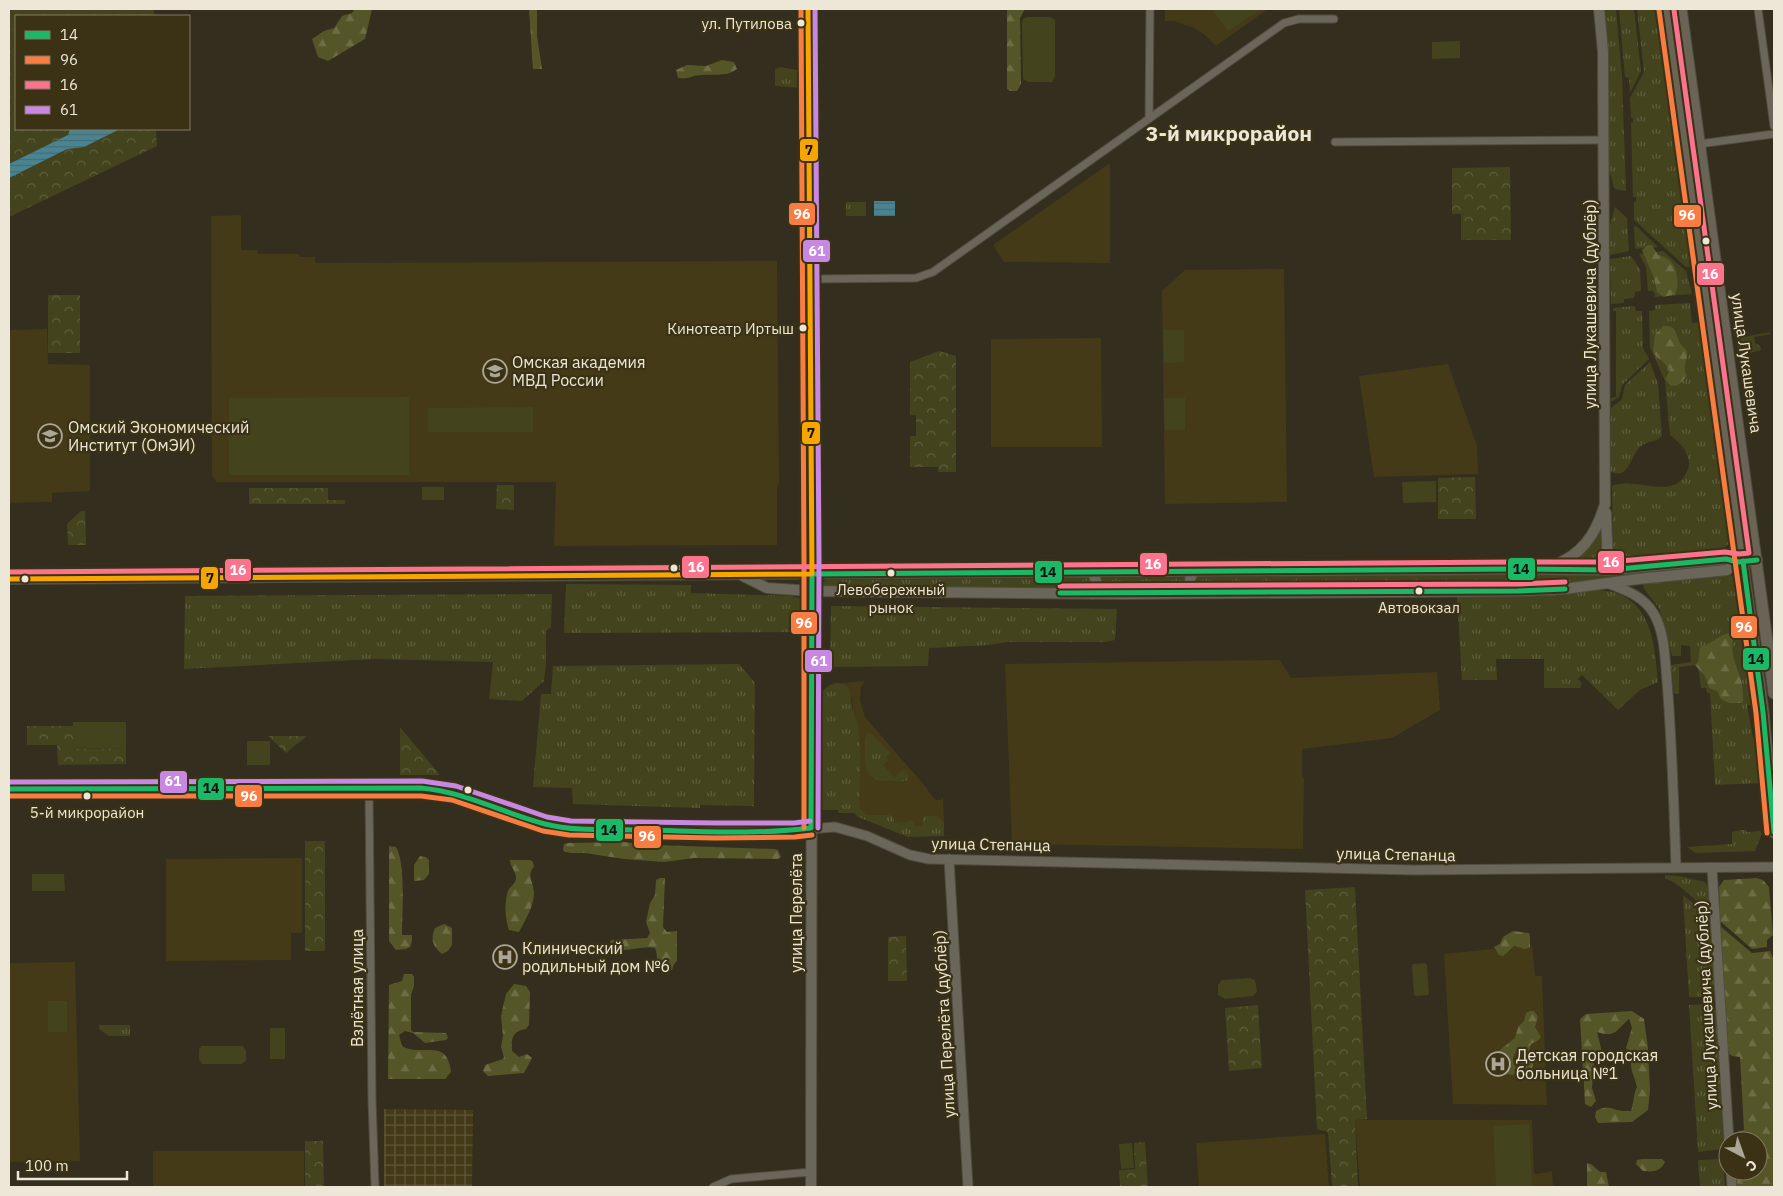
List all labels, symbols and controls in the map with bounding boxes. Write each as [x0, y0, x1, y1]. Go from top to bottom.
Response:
place label: ул. Путилова [702, 14, 792, 33]
legend [15, 15, 190, 130]
marker: ул. Путилова [796, 18, 806, 28]
text: 14 [60, 25, 78, 44]
text: 96 [60, 50, 78, 69]
text: 16 [60, 75, 78, 94]
text: 61 [60, 100, 78, 119]
district label: 3-й микрорайон [1146, 119, 1312, 147]
line badge: 7 [799, 138, 819, 162]
text: 7 [805, 141, 813, 159]
street label: улица Лукашевича (дублёр) [1580, 199, 1600, 409]
line badge: 96 [788, 202, 816, 226]
line badge: 96 [1673, 204, 1702, 228]
text: 96 [794, 205, 810, 223]
text: 96 [1679, 206, 1695, 224]
unlabelled marker [1701, 236, 1711, 246]
line badge: 61 [802, 239, 831, 263]
text: 61 [809, 242, 826, 260]
line badge: 16 [1696, 262, 1725, 286]
text: 16 [1702, 265, 1718, 283]
street label: улица Лукашевича [1727, 292, 1767, 435]
place label: Кинотеатр Иртыш [667, 319, 794, 338]
marker: Кинотеатр Иртыш [798, 323, 808, 333]
place label: Омская академия МВД России [512, 352, 646, 390]
school or university icon: Омская академия МВД России [482, 358, 508, 384]
place label: Омский Экономический Институт (ОмЭИ) [68, 417, 249, 455]
line badge: 7 [801, 421, 821, 445]
school or university icon: Омский Экономический Институт (ОмЭИ) [37, 423, 63, 449]
text: 7 [807, 424, 815, 442]
line badge: 16 [1597, 550, 1625, 574]
line badge: 16 [1139, 552, 1168, 576]
text: 16 [1603, 553, 1619, 571]
line badge: 16 [681, 555, 710, 579]
text: 16 [1145, 555, 1161, 573]
line badge: 14 [1507, 557, 1536, 581]
line badge: 16 [224, 558, 252, 582]
text: 16 [688, 558, 704, 576]
line badge: 14 [1034, 560, 1063, 584]
text: 14 [1513, 560, 1529, 578]
text: 16 [230, 561, 246, 579]
unlabelled marker [669, 563, 679, 573]
text: 14 [1040, 563, 1056, 581]
line badge: 7 [200, 566, 219, 590]
marker: Левобережный рынок [886, 568, 896, 578]
text: 7 [206, 569, 214, 587]
unlabelled marker [20, 574, 30, 584]
place label: Левобережный рынок [837, 580, 945, 617]
marker: Автовокзал [1414, 586, 1424, 596]
place label: Автовокзал [1378, 598, 1460, 617]
line badge: 96 [790, 611, 818, 635]
text: 96 [796, 614, 812, 632]
line badge: 96 [1730, 615, 1758, 639]
text: 96 [1736, 618, 1752, 636]
line badge: 14 [1742, 647, 1770, 671]
line badge: 61 [804, 649, 833, 673]
text: 14 [1748, 650, 1764, 668]
text: 61 [811, 652, 828, 670]
line badge: 61 [159, 770, 188, 794]
text: 61 [165, 772, 182, 790]
line badge: 14 [197, 777, 225, 801]
text: 14 [203, 779, 219, 797]
line badge: 96 [234, 784, 263, 808]
unlabelled marker [463, 785, 473, 795]
text: 96 [241, 787, 257, 805]
marker: 5-й микрорайон [82, 791, 92, 801]
place label: 5-й микрорайон [30, 803, 144, 822]
line badge: 14 [595, 818, 624, 842]
text: 14 [601, 821, 617, 839]
line badge: 96 [633, 825, 662, 849]
text: 96 [639, 827, 655, 845]
street label: улица Степанца [931, 833, 1051, 855]
street label: улица Степанца [1336, 843, 1456, 865]
street label: улица Перелёта [786, 853, 806, 973]
street label: улица Лукашевича (дублёр) [1691, 900, 1721, 1110]
street label: Взлётная улица [347, 929, 367, 1047]
street label: улица Перелёта (дублёр) [929, 930, 959, 1118]
place label: Клинический родильный дом №6 [522, 938, 670, 976]
hospital icon: Клинический родильный дом №6 [492, 944, 518, 970]
place label: Детская городская больница №1 [1516, 1045, 1658, 1083]
hospital icon: Детская городская больница №1 [1485, 1051, 1511, 1077]
north arrow [1718, 1131, 1768, 1181]
scale bar [18, 1148, 126, 1180]
text: 100 m [25, 1156, 69, 1175]
text: С [1742, 1156, 1761, 1176]

